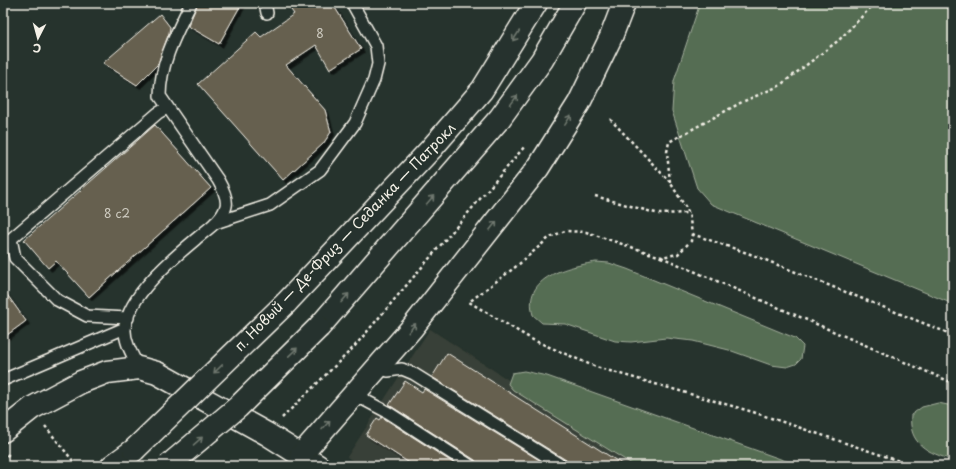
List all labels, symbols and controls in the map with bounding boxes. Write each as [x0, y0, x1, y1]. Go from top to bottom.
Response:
north arrow [18, 18, 58, 58]
house number: 8 [316, 24, 324, 42]
one-way arrow [512, 31, 520, 42]
text: С [32, 40, 42, 57]
one-way arrow [509, 94, 518, 105]
one-way arrow [564, 115, 572, 126]
street label: п. Новый — Де-Фриз — Седанка — Патрокл [229, 118, 460, 356]
one-way arrow [426, 194, 435, 205]
house number: 8 с2 [104, 204, 130, 222]
one-way arrow [488, 220, 497, 231]
one-way arrow [340, 292, 349, 303]
one-way arrow [407, 322, 416, 333]
one-way arrow [288, 348, 298, 357]
one-way arrow [213, 364, 223, 374]
one-way arrow [321, 420, 331, 430]
one-way arrow [192, 436, 203, 445]

